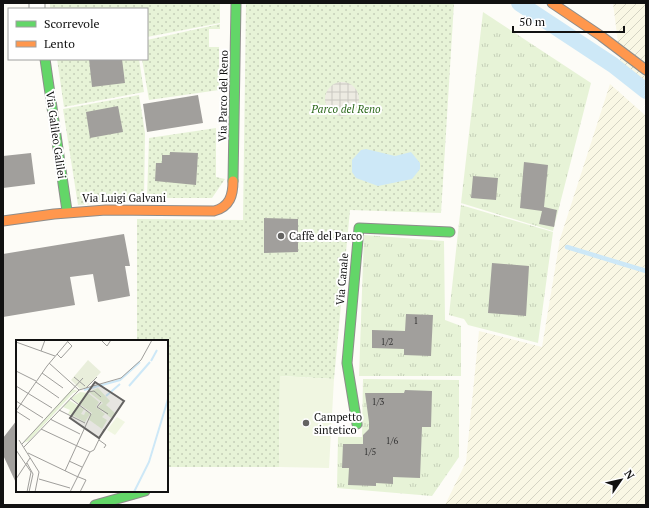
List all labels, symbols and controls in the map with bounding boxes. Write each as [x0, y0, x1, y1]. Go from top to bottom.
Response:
legend [8, 8, 148, 60]
scale bar [513, 8, 624, 34]
text: 50 m [519, 14, 546, 29]
text: Scorrevole [44, 16, 100, 31]
text: Lento [44, 36, 75, 51]
street label: Via Parco del Reno [215, 50, 231, 142]
street label: Via Galileo Galilei [43, 90, 69, 180]
park label: Parco del Reno [310, 102, 381, 116]
street label: Via Luigi Galvani [82, 191, 166, 205]
place label: Caffè del Parco [289, 229, 362, 243]
marker: Caffè del Parco [276, 231, 286, 241]
street label: Via Canale [333, 252, 351, 306]
house number: 1 [414, 315, 418, 327]
house number: 1/2 [381, 336, 394, 348]
inset map [16, 340, 168, 492]
house number: 1/3 [372, 396, 385, 408]
place label: Campetto sintetico [314, 410, 362, 437]
marker: Campetto sintetico [301, 418, 311, 428]
house number: 1/6 [386, 435, 399, 447]
house number: 1/5 [364, 446, 377, 458]
north arrow [601, 460, 641, 500]
text: N [621, 467, 638, 482]

